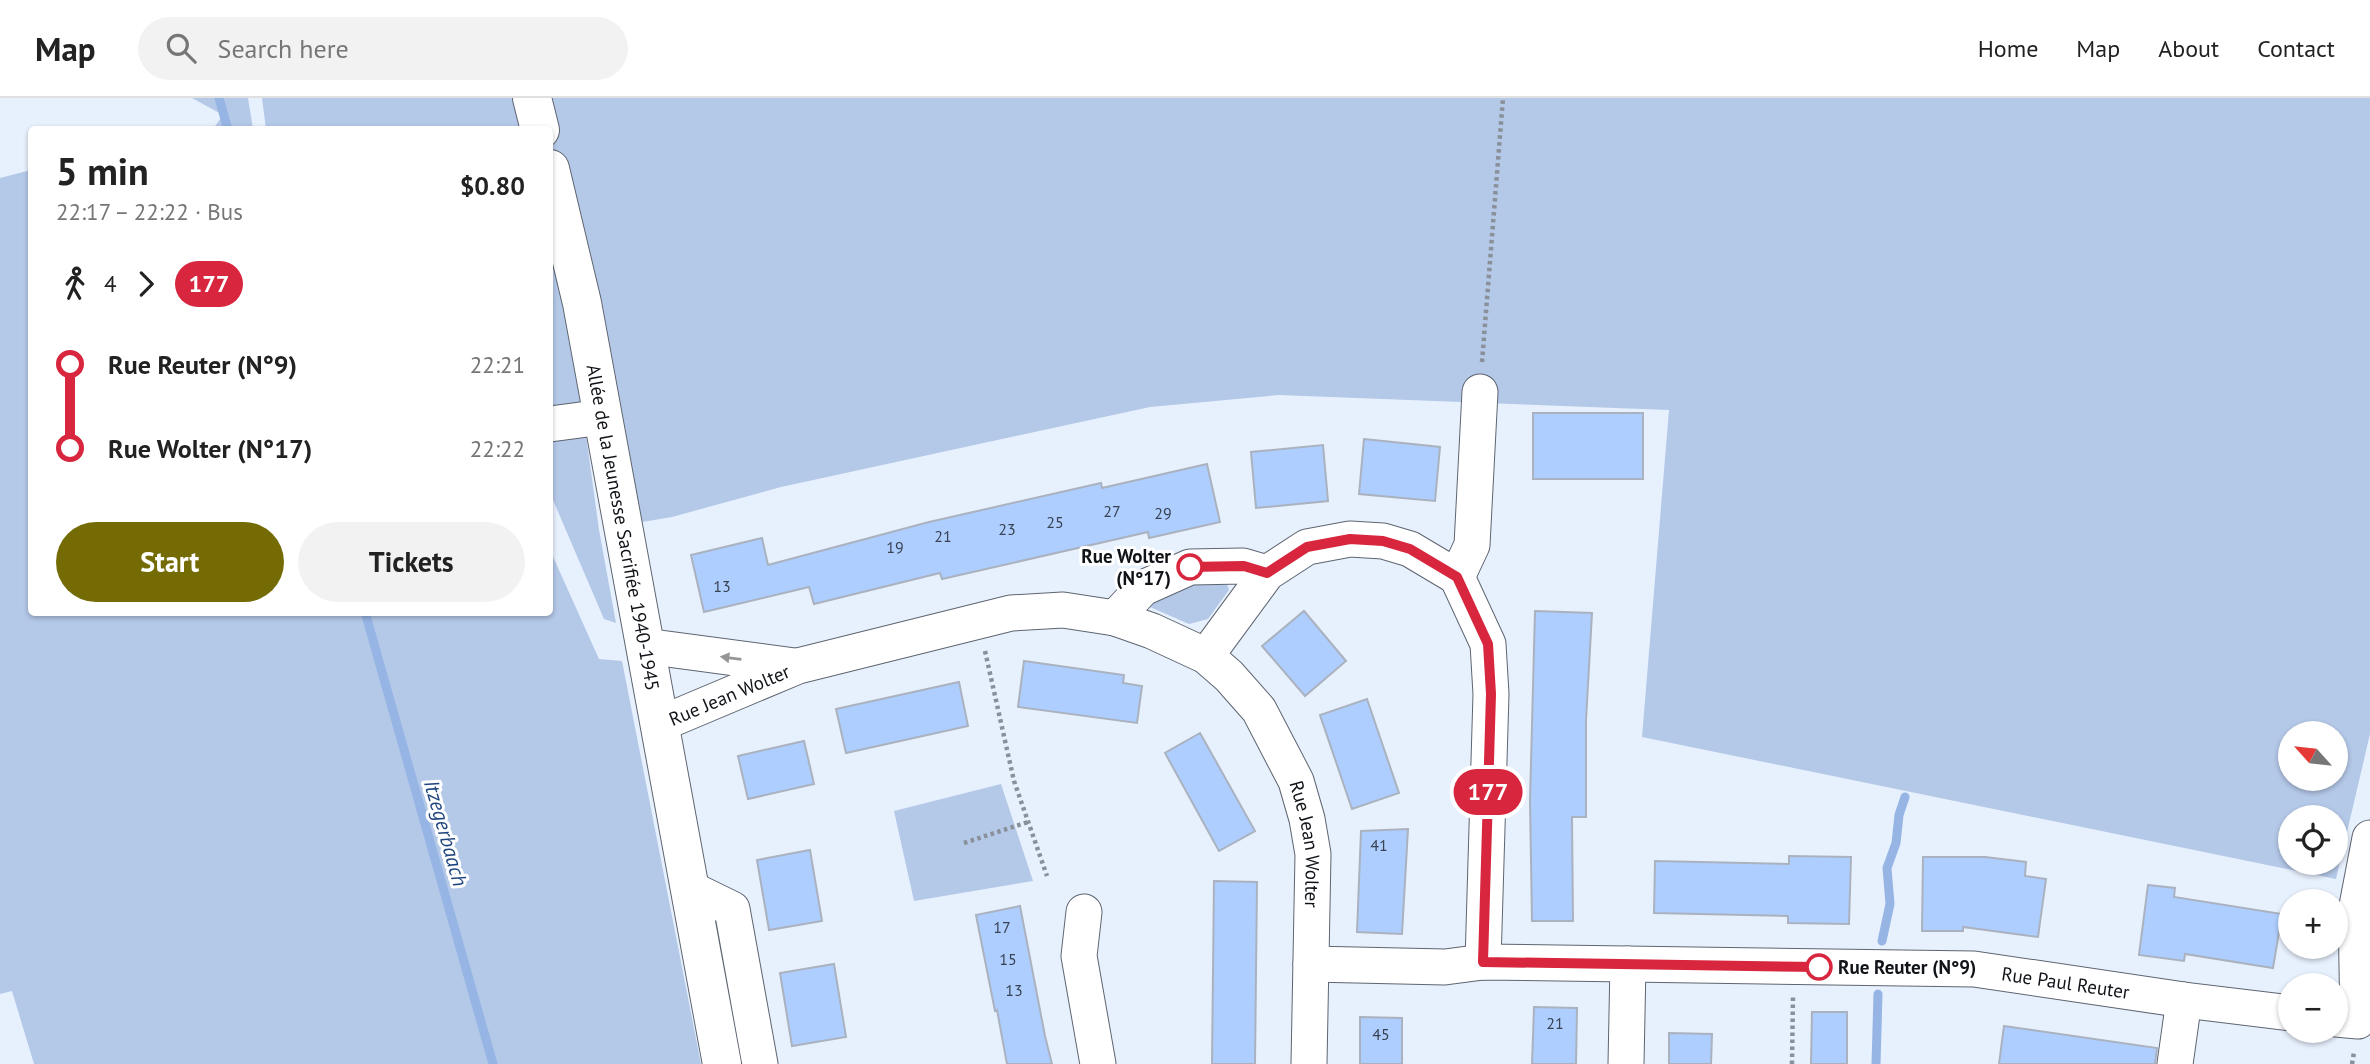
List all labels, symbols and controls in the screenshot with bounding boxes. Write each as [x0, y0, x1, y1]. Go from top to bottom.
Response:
search box [138, 17, 628, 80]
text: Map [35, 27, 96, 70]
icon: search [162, 29, 200, 67]
text: Search here [218, 32, 349, 65]
text: Home [1978, 33, 2038, 64]
text: Map [2076, 33, 2120, 64]
text: About [2158, 33, 2219, 64]
text: Contact [2257, 33, 2335, 64]
text: 5 min [56, 146, 149, 195]
text: $0.80 [460, 169, 525, 202]
text: 22:17 – 22:22 · Bus [56, 197, 243, 226]
icon: walk [56, 265, 94, 303]
icon: forward [127, 265, 165, 303]
text: 177 [189, 268, 229, 299]
text: 4 [104, 269, 117, 298]
text: Rue Reuter (N°9) [108, 348, 297, 381]
text: 22:21 [470, 350, 525, 379]
street label: Allée de la Jeunesse Sacrifiée 1940-1945 [581, 362, 665, 693]
text: Rue Wolter (N°17) [108, 432, 312, 465]
text: 22:22 [470, 434, 525, 463]
house number: 27 [1103, 501, 1121, 521]
house number: 29 [1154, 503, 1172, 523]
house number: 25 [1046, 512, 1064, 532]
house number: 23 [998, 519, 1016, 539]
button: Start [56, 522, 284, 602]
button: Tickets [298, 522, 525, 602]
house number: 21 [934, 526, 952, 546]
house number: 19 [886, 537, 904, 557]
place label: Rue Wolter (N°17) [1081, 544, 1171, 590]
marker: Rue Wolter (N°17) [1177, 554, 1203, 580]
house number: 13 [713, 576, 731, 596]
one-way arrow [719, 653, 741, 664]
street label: Rue Jean Wolter [665, 659, 794, 731]
north arrow [2278, 721, 2348, 791]
map controls [2278, 721, 2348, 1043]
line badge: 177 [1448, 769, 1528, 815]
text: 177 [1468, 776, 1508, 807]
water label: Itzegerbaach [418, 777, 474, 889]
street label: Rue Jean Wolter [1284, 778, 1325, 909]
button: locate [2278, 805, 2348, 875]
house number: 41 [1370, 835, 1388, 855]
button: + [2278, 889, 2348, 959]
house number: 17 [993, 917, 1011, 937]
house number: 15 [999, 949, 1017, 969]
marker: Rue Reuter (N°9) [1806, 954, 1832, 980]
place label: Rue Reuter (N°9) [1838, 955, 1976, 979]
street label: Rue Paul Reuter [2000, 961, 2132, 1004]
button: − [2278, 973, 2348, 1043]
house number: 13 [1005, 980, 1023, 1000]
house number: 21 [1546, 1013, 1564, 1033]
house number: 45 [1372, 1024, 1390, 1044]

